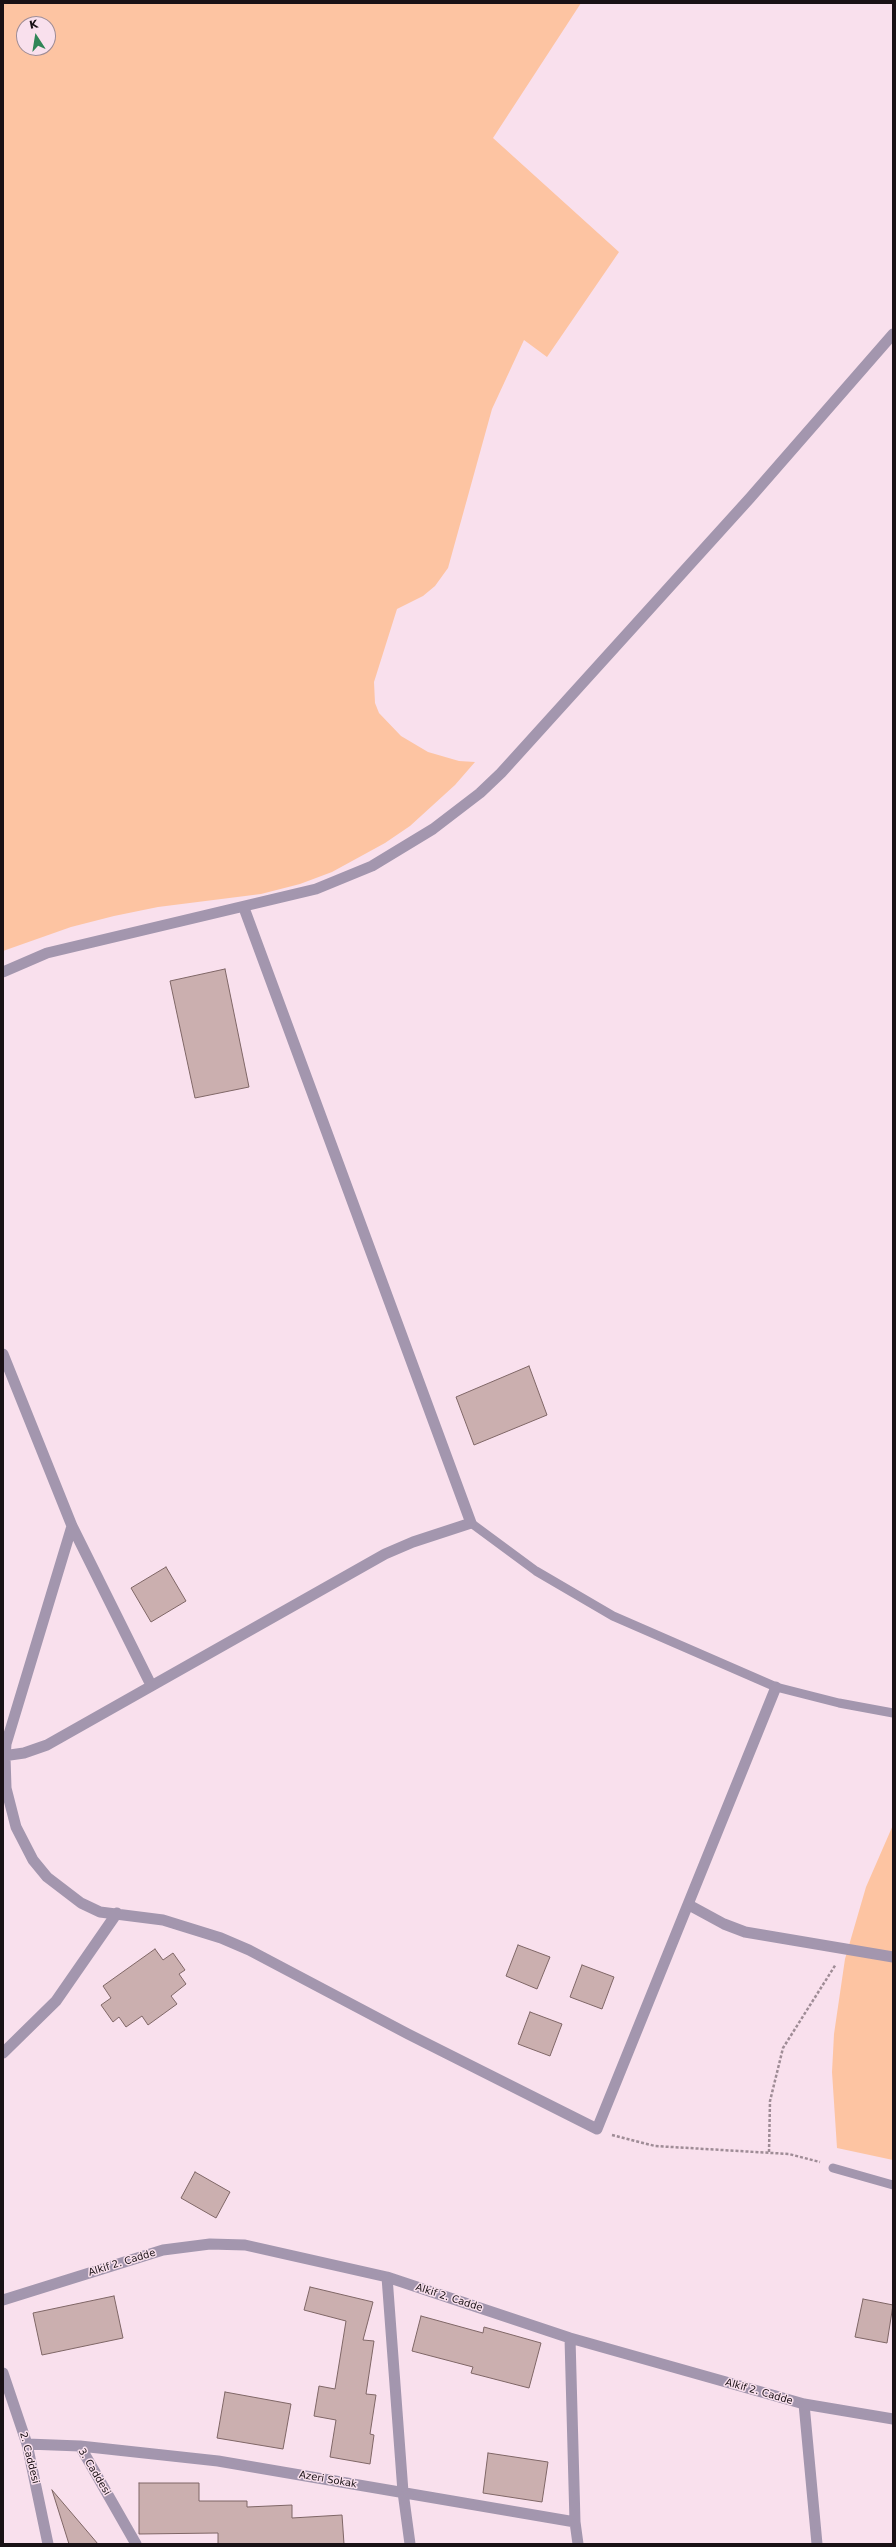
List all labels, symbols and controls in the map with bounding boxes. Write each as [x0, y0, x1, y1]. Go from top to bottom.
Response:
north arrow [16, 16, 56, 56]
text: K [28, 18, 39, 32]
street label: Alkif 2. Cadde [87, 2247, 157, 2279]
street label: Alkif 2. Cadde [414, 2282, 484, 2314]
street label: Alkif 2. Cadde [724, 2377, 794, 2407]
street label: 2. Caddesi [17, 2431, 41, 2485]
street label: 3. Caddesi [75, 2446, 113, 2498]
street label: Azeri Sokak [298, 2469, 358, 2491]

